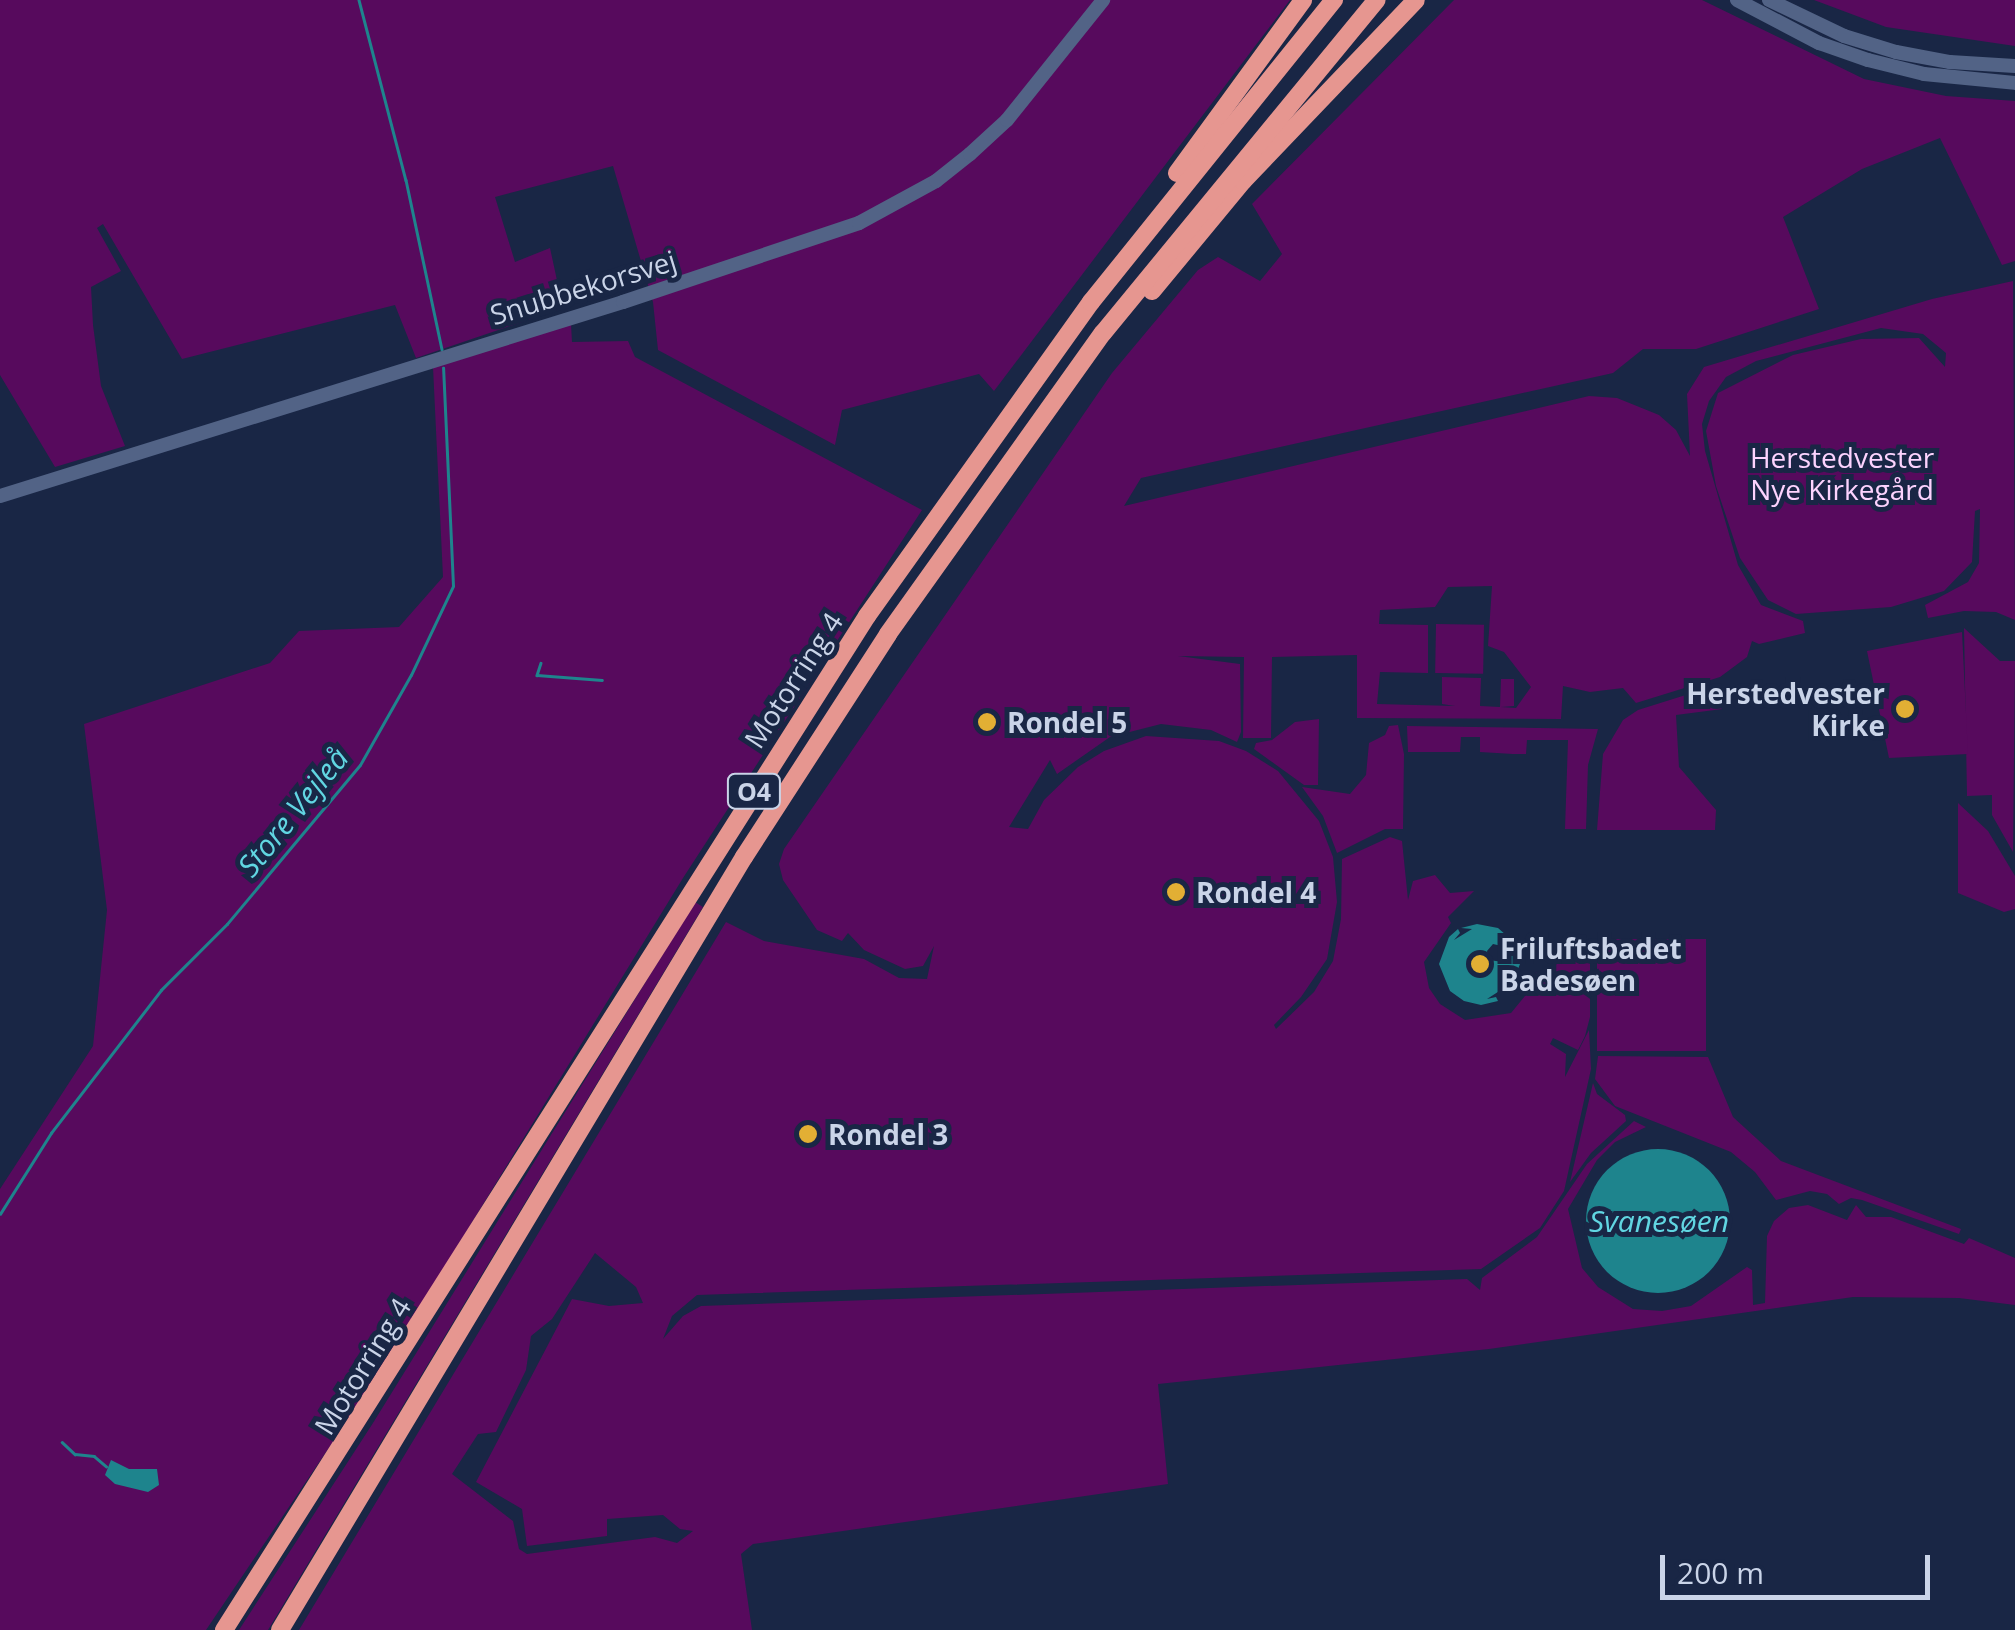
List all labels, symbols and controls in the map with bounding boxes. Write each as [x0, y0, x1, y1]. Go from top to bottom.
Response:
street label: Snubbekorsvej [486, 243, 680, 331]
park label: Herstedvester Nye Kirkegård [1750, 440, 1934, 506]
street label: Motorring 4 [737, 606, 849, 754]
place label: Herstedvester Kirke [1686, 676, 1885, 742]
marker: Herstedvester Kirke [1894, 698, 1916, 720]
place label: Rondel 5 [1007, 705, 1127, 739]
marker: Rondel 5 [976, 711, 998, 733]
water label: Store Vejleå [230, 740, 356, 884]
road number: O4 [726, 771, 782, 811]
place label: Rondel 4 [1196, 875, 1316, 909]
marker: Rondel 4 [1165, 881, 1187, 903]
place label: Friluftsbadet Badesøen [1500, 931, 1682, 997]
marker: Friluftsbadet Badesøen [1469, 953, 1491, 975]
place label: Rondel 3 [828, 1117, 948, 1151]
marker: Rondel 3 [797, 1123, 819, 1145]
water label: Svanesøen [1589, 1203, 1729, 1239]
street label: Motorring 4 [307, 1292, 417, 1440]
scale bar [1665, 1535, 1935, 1597]
text: 200 m [1677, 1552, 1764, 1593]

